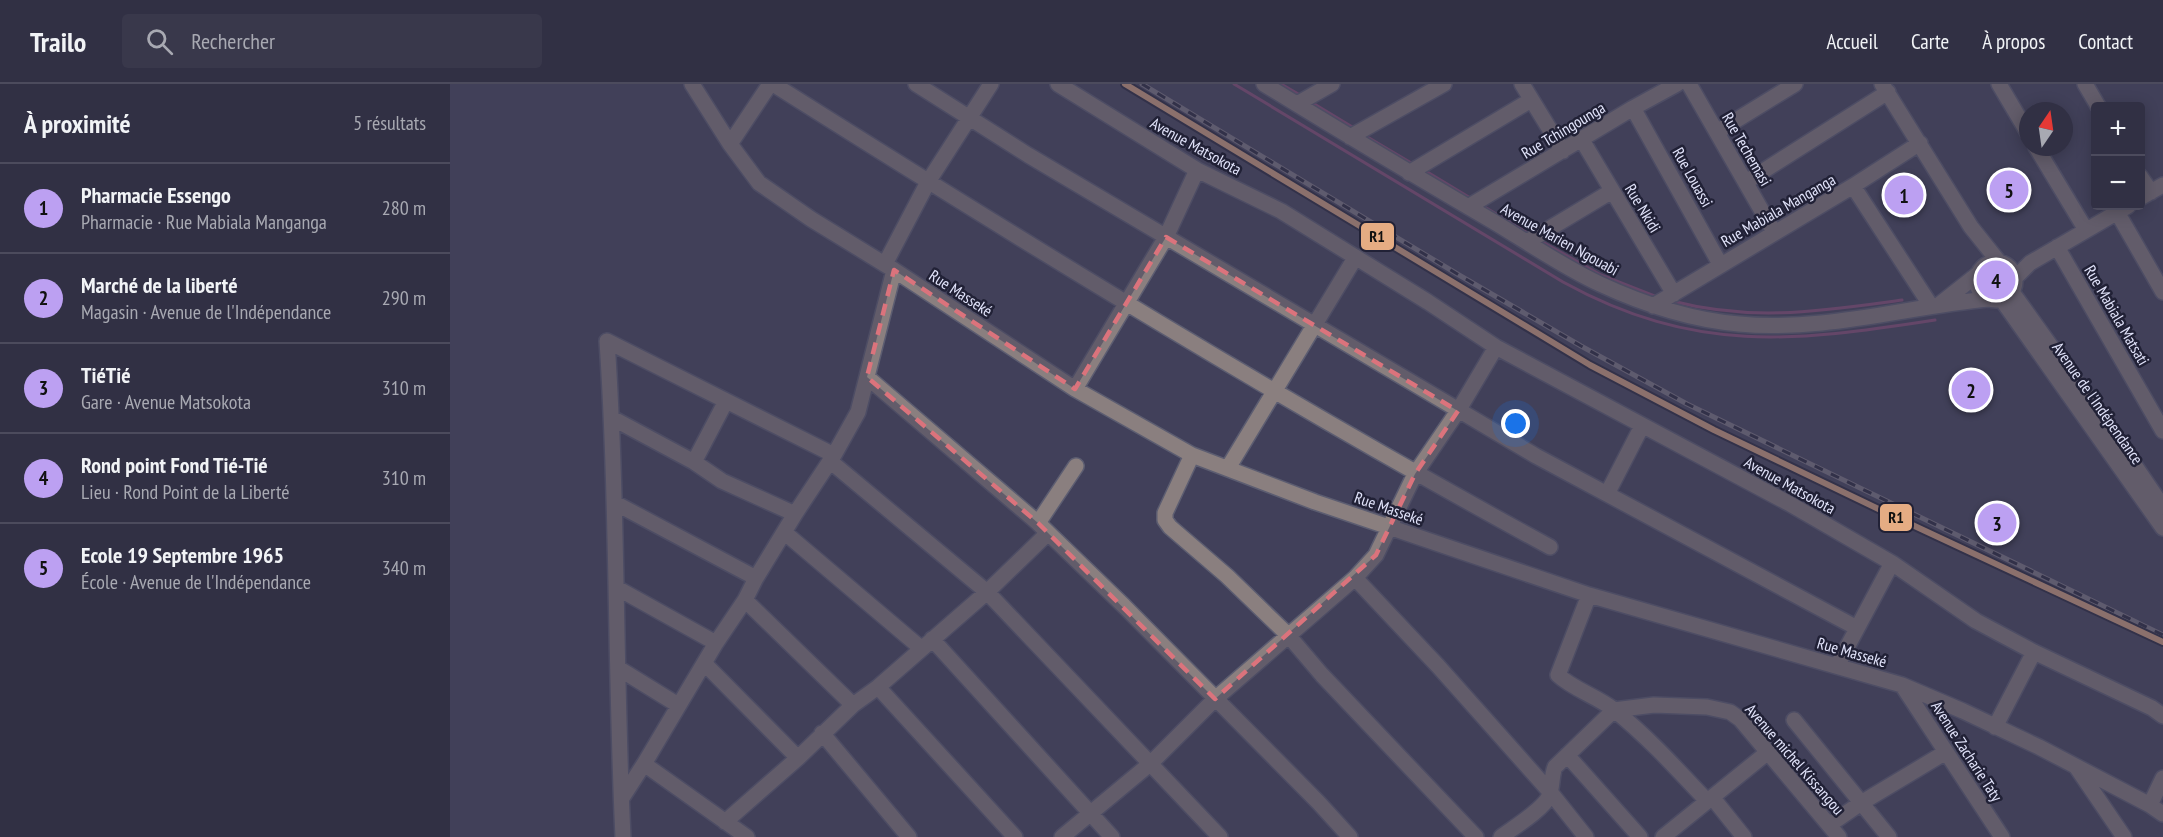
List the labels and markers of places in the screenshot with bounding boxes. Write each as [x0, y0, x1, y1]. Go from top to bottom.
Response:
pin: 5 [1990, 168, 2028, 212]
pin: 1 [1884, 172, 1924, 218]
pin: 4 [1976, 258, 2016, 302]
pin: 2 [1952, 368, 1990, 412]
pin: 3 [1978, 500, 2016, 546]

